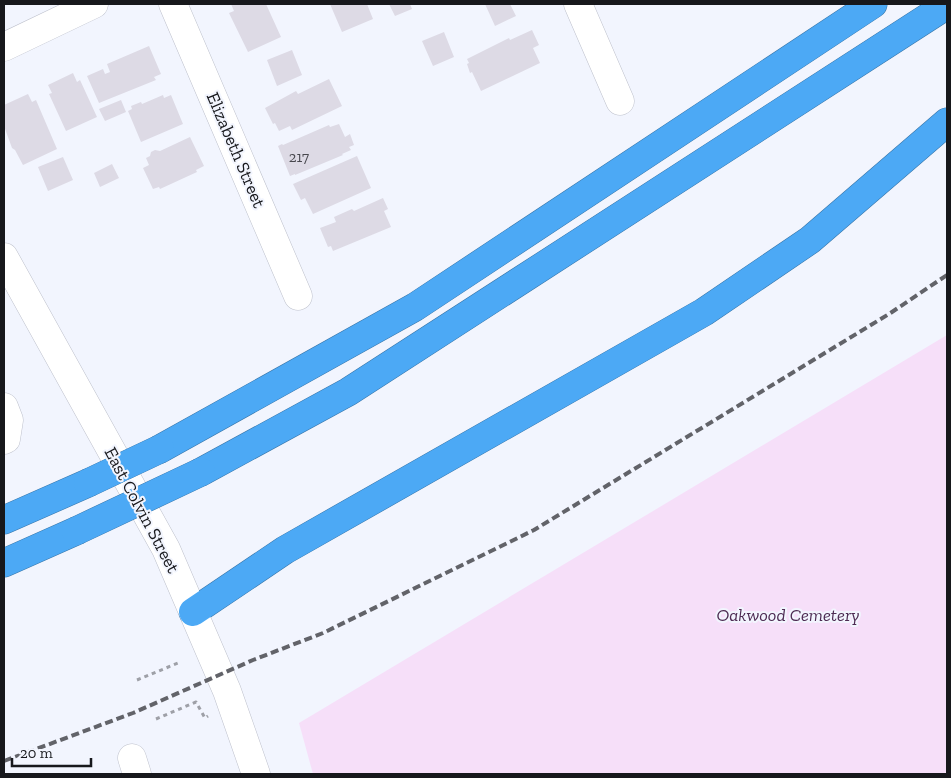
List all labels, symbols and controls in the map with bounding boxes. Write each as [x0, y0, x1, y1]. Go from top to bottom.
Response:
street label: Elizabeth Street [202, 89, 270, 211]
house number: 217 [289, 148, 309, 166]
street label: East Colvin Street [100, 443, 185, 577]
park label: Oakwood Cemetery [716, 604, 860, 626]
scale bar [12, 736, 91, 768]
text: 20 m [20, 744, 53, 762]

